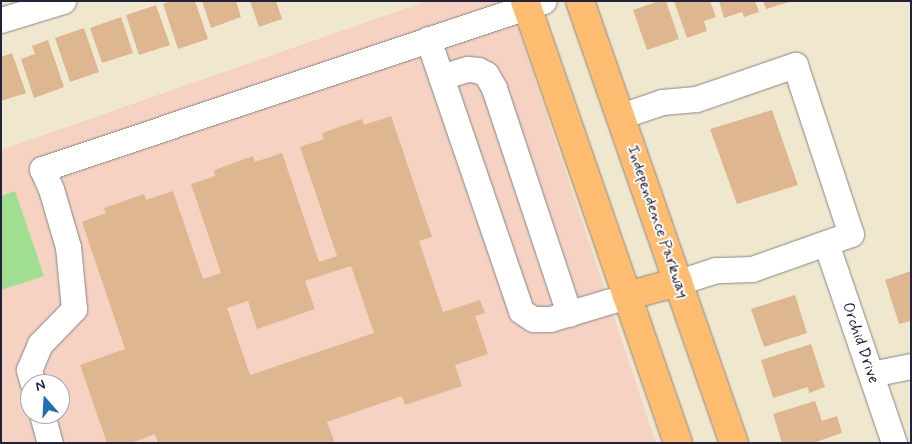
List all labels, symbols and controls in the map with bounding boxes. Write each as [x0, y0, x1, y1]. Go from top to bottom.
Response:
street label: Independence Parkway [622, 144, 692, 300]
street label: Orchid Drive [837, 300, 883, 386]
north arrow [20, 374, 70, 424]
text: N [33, 376, 48, 396]

